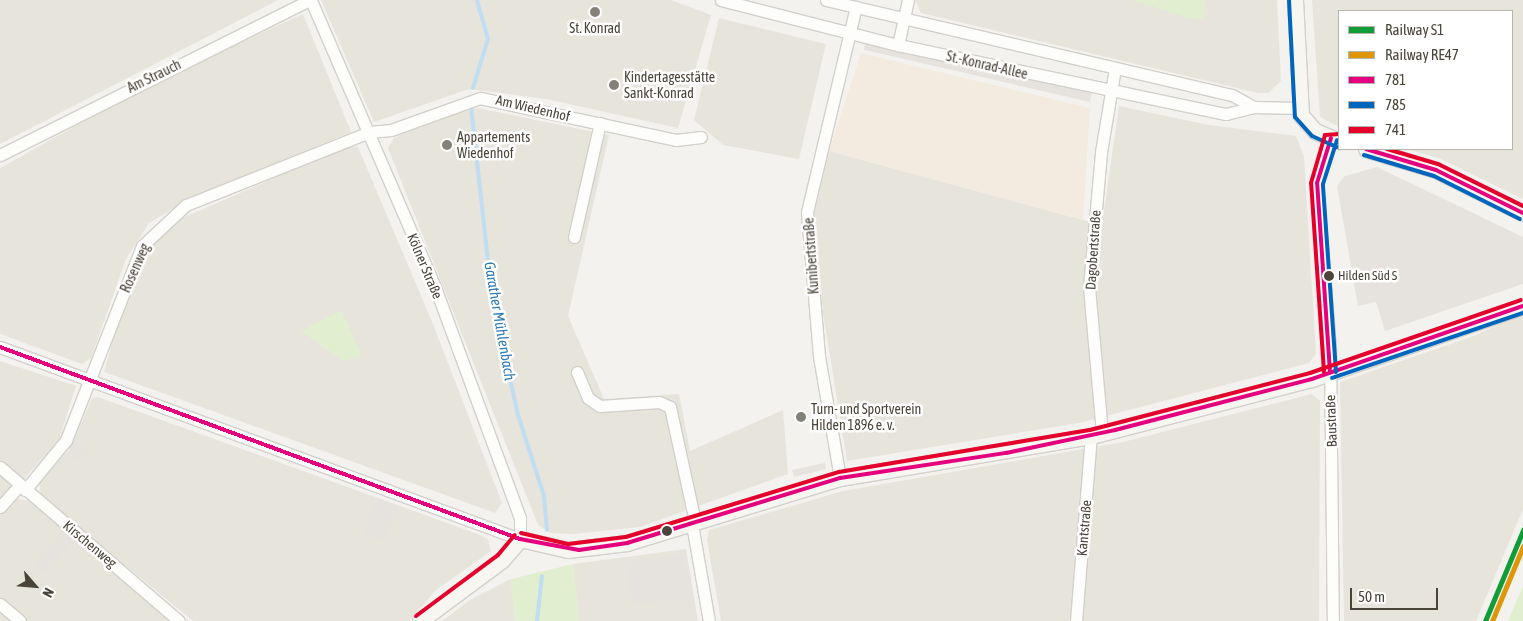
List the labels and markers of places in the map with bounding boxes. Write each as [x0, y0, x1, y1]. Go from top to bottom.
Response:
marker: St. Konrad [589, 6, 601, 18]
place label: St. Konrad [569, 20, 621, 36]
place label: Kindertagesstätte Sankt-Konrad [624, 69, 715, 102]
marker: Kindertagesstätte Sankt-Konrad [608, 79, 620, 91]
place label: Appartements Wiedenhof [457, 129, 530, 162]
marker: Appartements Wiedenhof [441, 139, 453, 151]
place label: Hilden Süd S [1338, 268, 1397, 284]
marker: Hilden Süd S [1324, 271, 1334, 281]
place label: Turn- und Sportverein Hilden 1896 e. v. [811, 401, 921, 434]
marker: Turn- und Sportverein Hilden 1896 e. v. [795, 411, 807, 423]
unlabelled marker [662, 526, 672, 536]

